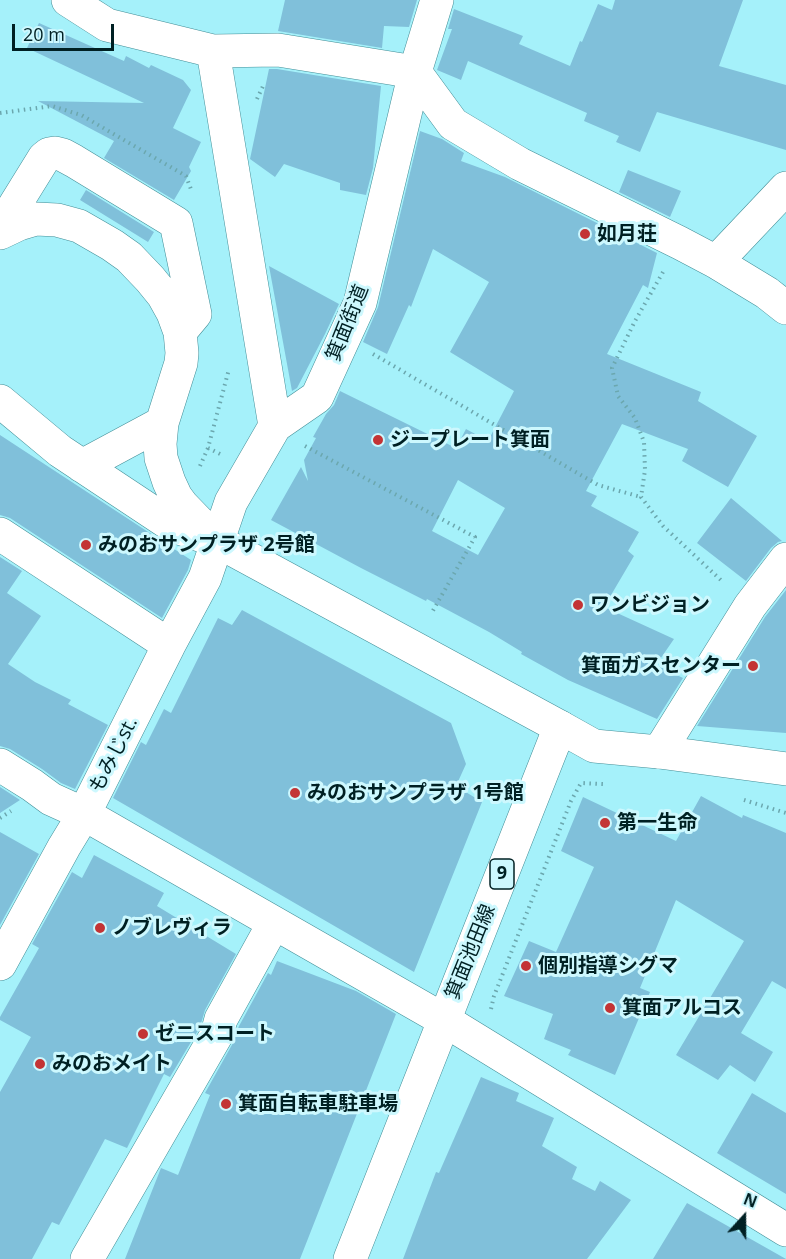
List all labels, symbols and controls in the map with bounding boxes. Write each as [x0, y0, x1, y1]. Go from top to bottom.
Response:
scale bar [15, 12, 117, 50]
text: 20 m [23, 22, 65, 46]
place label: 如月荘 [597, 222, 657, 246]
marker: 如月荘 [578, 227, 592, 241]
street label: 箕面街道 [322, 281, 374, 365]
place label: ジープレート箕面 [390, 428, 550, 452]
marker: ジープレート箕面 [371, 433, 385, 447]
place label: みのおサンプラザ 2号館 [98, 533, 315, 557]
marker: みのおサンプラザ 2号館 [79, 538, 93, 552]
place label: ワンビジョン [590, 593, 710, 617]
marker: ワンビジョン [571, 598, 585, 612]
place label: 箕面ガスセンター [581, 654, 741, 678]
marker: 箕面ガスセンター [746, 659, 760, 673]
street label: もみじst. [85, 713, 143, 797]
place label: みのおサンプラザ 1号館 [307, 781, 524, 805]
marker: みのおサンプラザ 1号館 [288, 786, 302, 800]
place label: 第一生命 [617, 811, 697, 835]
marker: 第一生命 [598, 816, 612, 830]
road number: 9 [490, 859, 514, 889]
street label: 箕面池田線 [441, 901, 501, 1003]
place label: ノブレヴィラ [112, 916, 232, 940]
marker: ノブレヴィラ [93, 921, 107, 935]
place label: 個別指導シグマ [538, 954, 678, 978]
marker: 個別指導シグマ [519, 959, 533, 973]
place label: 箕面アルコス [622, 996, 742, 1020]
marker: 箕面アルコス [603, 1001, 617, 1015]
place label: ゼニスコート [155, 1022, 275, 1046]
marker: ゼニスコート [136, 1027, 150, 1041]
place label: みのおメイト [52, 1052, 172, 1076]
marker: みのおメイト [33, 1057, 47, 1071]
place label: 箕面自転車駐車場 [238, 1092, 398, 1116]
marker: 箕面自転車駐車場 [219, 1097, 233, 1111]
north arrow [714, 1187, 774, 1247]
text: N [740, 1188, 760, 1213]

